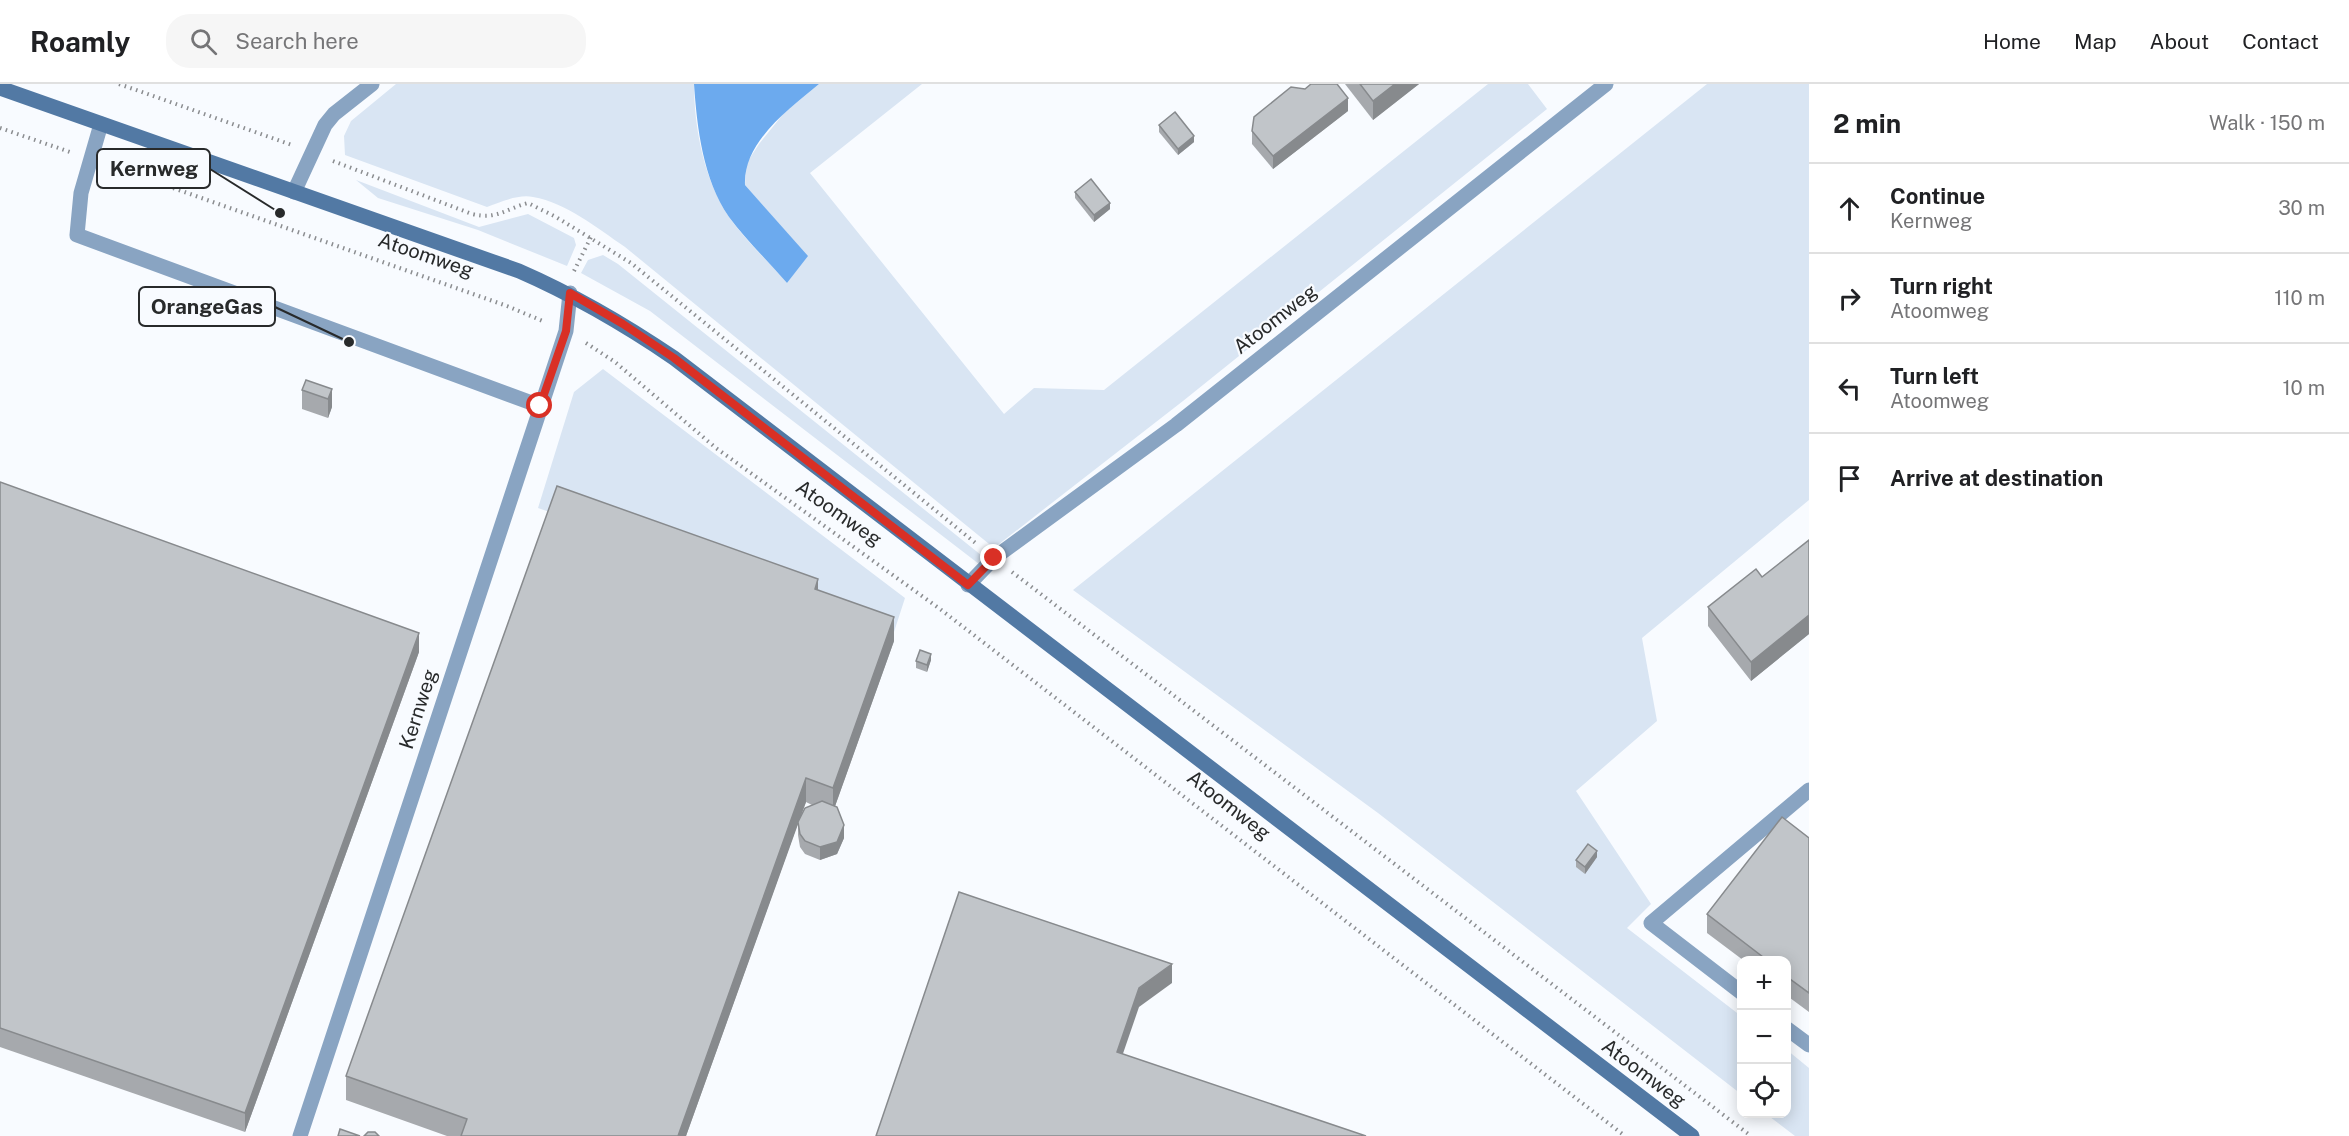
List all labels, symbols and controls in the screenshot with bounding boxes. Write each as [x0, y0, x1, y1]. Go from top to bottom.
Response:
search box [166, 14, 586, 68]
text: Roamly [30, 25, 130, 58]
icon: search [187, 25, 220, 58]
text: Search here [235, 28, 359, 54]
text: Home [1983, 29, 2041, 54]
text: Map [2074, 29, 2117, 54]
text: About [2150, 29, 2209, 54]
text: Contact [2242, 29, 2319, 54]
text: 2 min [1833, 108, 1901, 139]
text: Walk · 150 m [2209, 111, 2325, 135]
callout: Kernweg [97, 149, 210, 188]
text: Kernweg [110, 156, 198, 181]
text: Continue [1890, 183, 1985, 209]
icon: ahead [1833, 192, 1866, 225]
text: 30 m [2278, 196, 2325, 220]
text: Kernweg [1890, 209, 1973, 233]
street label: Atoomweg [375, 227, 477, 283]
text: Turn right [1890, 273, 1993, 299]
street label: Atoomweg [1228, 279, 1322, 359]
icon: right [1833, 282, 1866, 315]
text: 110 m [2274, 286, 2325, 310]
callout: OrangeGas [139, 287, 275, 326]
text: OrangeGas [151, 294, 263, 319]
text: Atoomweg [1890, 299, 1989, 323]
text: Turn left [1890, 363, 1979, 389]
icon: left [1833, 372, 1866, 405]
text: 10 m [2282, 376, 2325, 400]
text: Atoomweg [1890, 389, 1989, 413]
route start [526, 392, 552, 418]
icon: arrive [1833, 462, 1866, 495]
text: Arrive at destination [1890, 465, 2103, 491]
street label: Atoomweg [791, 475, 887, 551]
route end [980, 544, 1006, 570]
street label: Kernweg [394, 666, 442, 752]
street label: Atoomweg [1182, 765, 1276, 845]
map controls [1737, 956, 1791, 1118]
button: + [1737, 956, 1791, 1010]
button: − [1737, 1010, 1791, 1064]
street label: Atoomweg [1597, 1034, 1691, 1112]
button: locate [1737, 1064, 1791, 1118]

